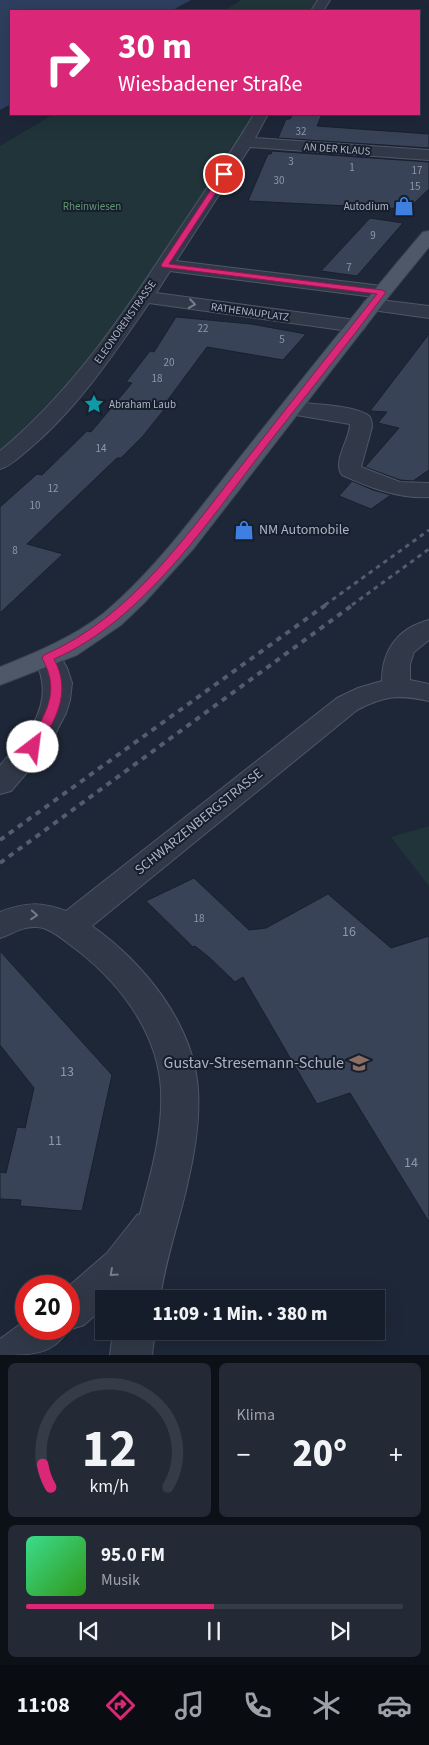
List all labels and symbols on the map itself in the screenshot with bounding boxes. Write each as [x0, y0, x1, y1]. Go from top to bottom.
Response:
house number: 32 [296, 124, 306, 139]
street label: AN DER KLAUS [303, 139, 371, 159]
pin [203, 153, 245, 195]
house number: 3 [288, 154, 294, 169]
house number: 1 [349, 160, 355, 175]
house number: 17 [412, 163, 422, 178]
house number: 30 [274, 173, 284, 188]
house number: 15 [410, 179, 420, 194]
shop icon: Autodium [393, 195, 415, 217]
park label: Rheinwiesen [63, 199, 121, 214]
place label: Autodium [344, 199, 389, 214]
house number: 9 [370, 228, 376, 243]
house number: 7 [346, 260, 352, 275]
street label: ELEONORENSTRASSE [90, 277, 160, 367]
one-way arrow [188, 298, 196, 309]
street label: RATHENAUPLATZ [210, 299, 290, 325]
house number: 22 [198, 321, 208, 336]
house number: 5 [279, 332, 285, 347]
house number: 20 [164, 355, 174, 370]
house number: 18 [152, 371, 163, 386]
place icon: Abraham Laub [83, 393, 105, 415]
place label: Abraham Laub [109, 397, 176, 412]
house number: 14 [96, 441, 107, 456]
house number: 12 [48, 481, 58, 496]
house number: 10 [30, 498, 40, 513]
shop icon: NM Automobile [233, 519, 255, 541]
place label: NM Automobile [259, 520, 349, 540]
house number: 8 [12, 543, 18, 558]
position arrow [6, 720, 58, 772]
street label: SCHWARZENBERGSTRASSE [131, 764, 267, 880]
one-way arrow [31, 910, 39, 921]
house number: 18 [194, 911, 205, 926]
house number: 16 [342, 922, 356, 942]
place label: Gustav-Stresemann-Schule [164, 1052, 344, 1074]
school or university icon: Gustav-Stresemann-Schule [348, 1052, 370, 1074]
house number: 13 [60, 1062, 74, 1082]
house number: 11 [48, 1131, 62, 1151]
house number: 14 [404, 1153, 418, 1173]
one-way arrow [110, 1267, 119, 1276]
speed limit sign: 20 [15, 1275, 80, 1340]

